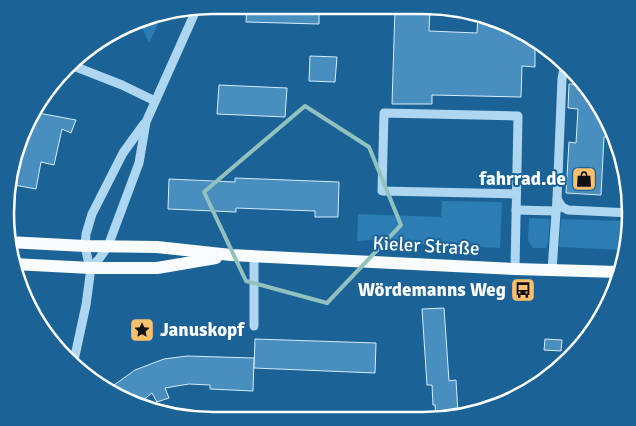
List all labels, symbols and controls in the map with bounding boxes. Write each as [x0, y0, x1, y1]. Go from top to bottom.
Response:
shop icon: fahrrad.de [571, 166, 597, 192]
place label: fahrrad.de [478, 167, 566, 191]
street label: Kieler Straße [372, 231, 480, 261]
bus stop icon: Wördemanns Weg [510, 277, 536, 303]
place label: Wördemanns Weg [358, 278, 506, 302]
place icon: Januskopf [129, 317, 155, 343]
place label: Januskopf [160, 318, 245, 342]

